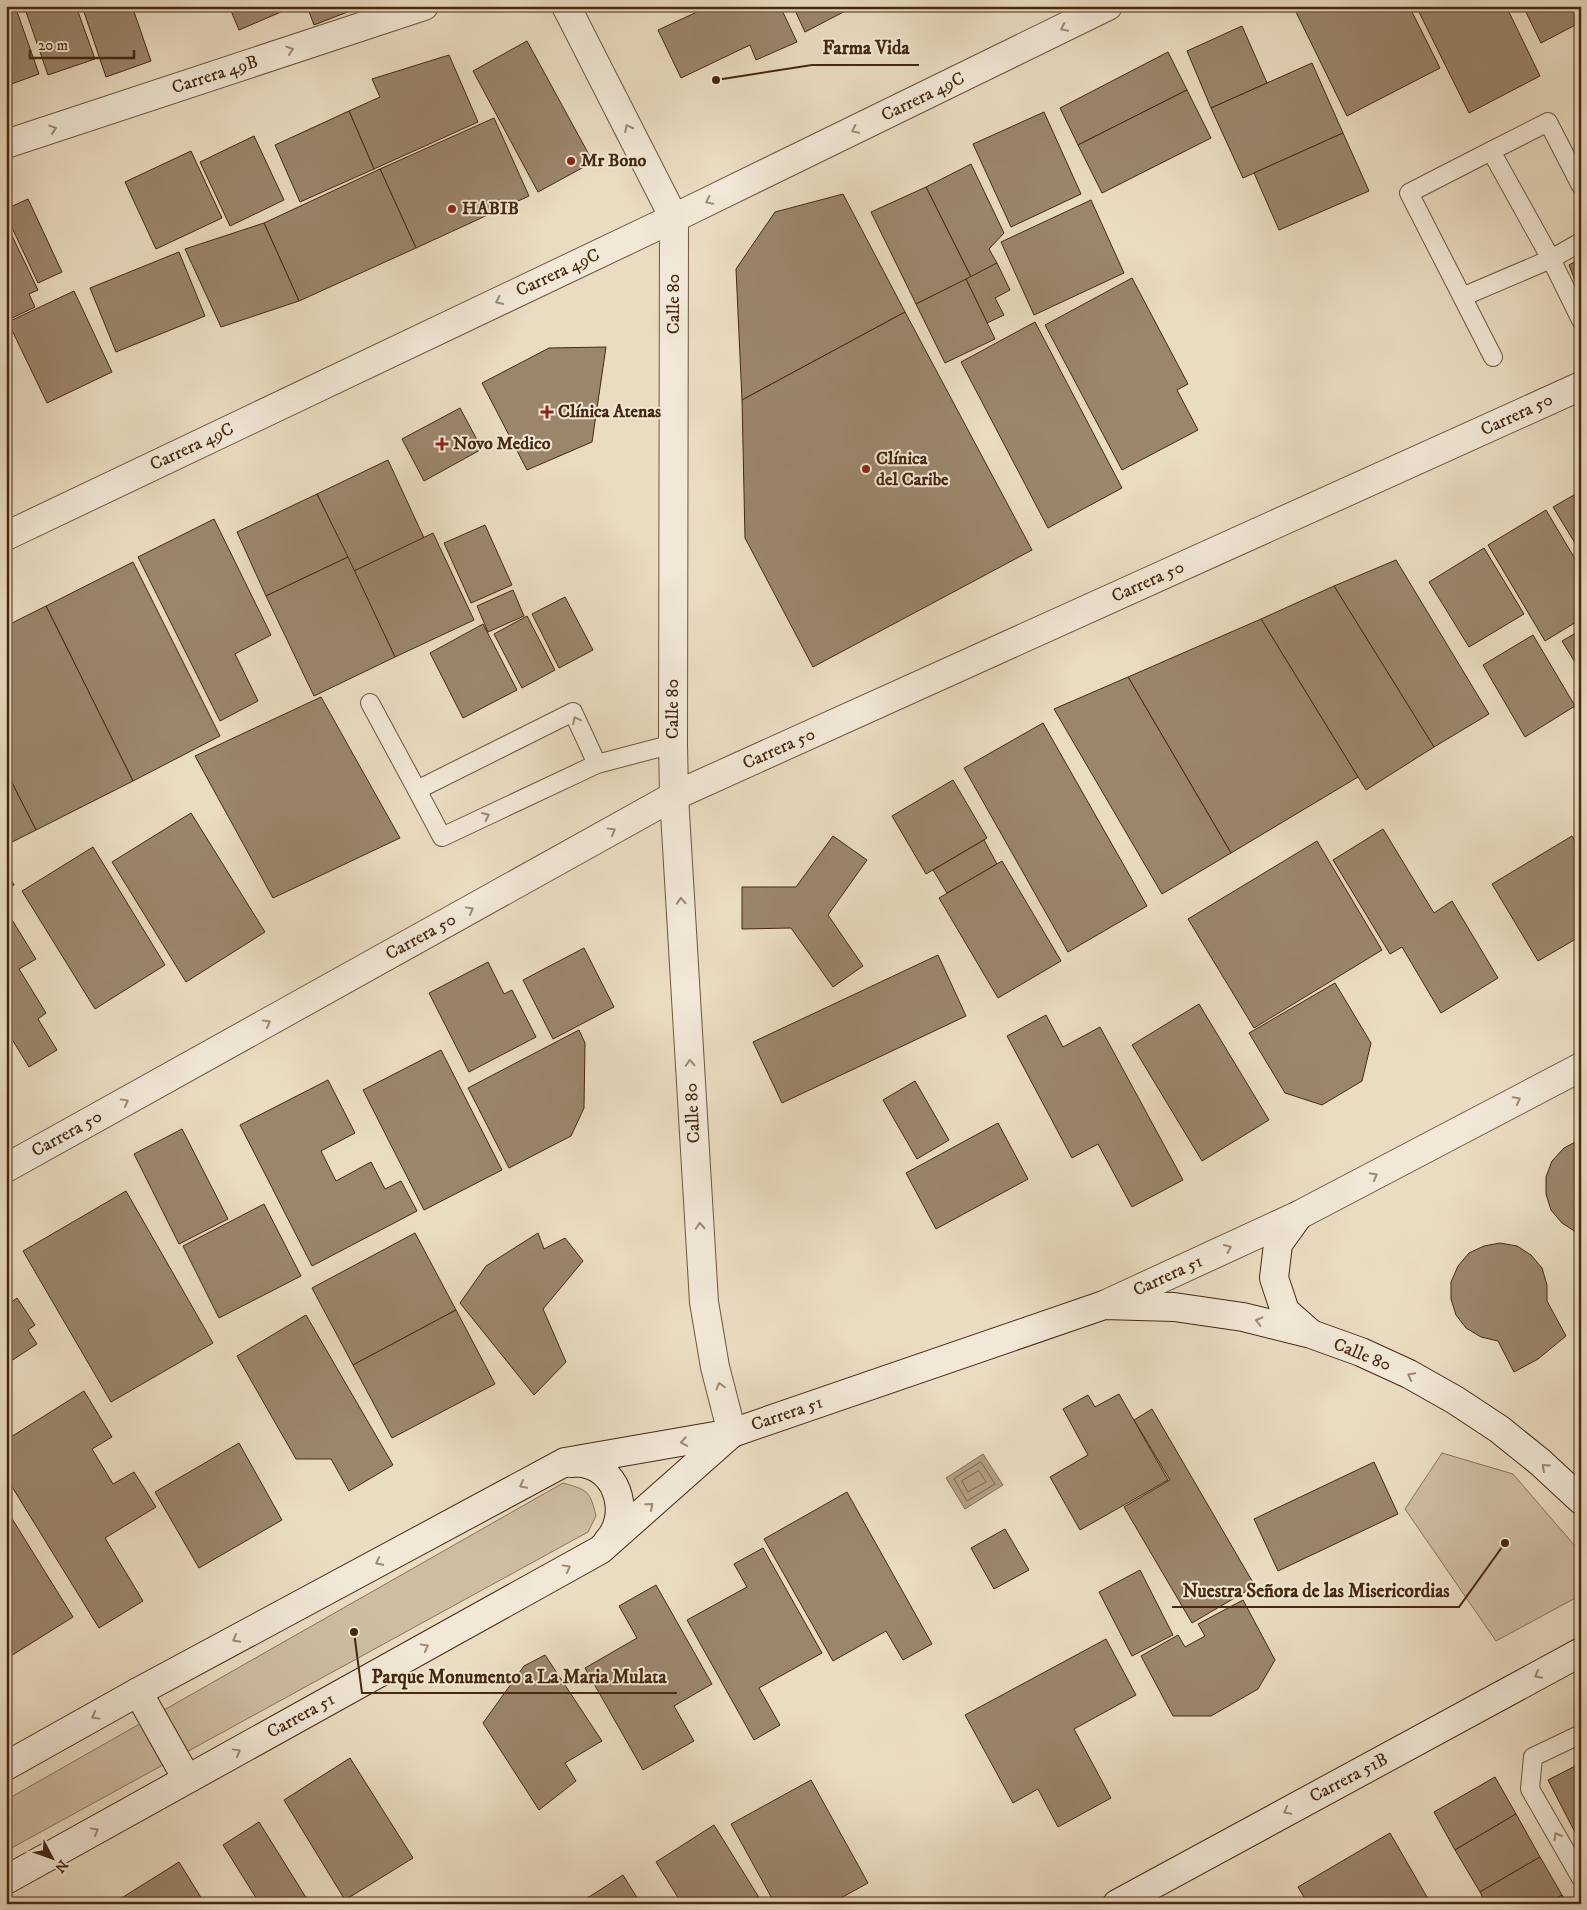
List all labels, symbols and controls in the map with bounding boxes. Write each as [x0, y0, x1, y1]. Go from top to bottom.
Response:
one-way arrow [1060, 22, 1069, 32]
scale bar [30, 28, 134, 60]
callout: Farma Vida [812, 31, 919, 65]
text: 20 m [38, 36, 68, 55]
text: Farma Vida [823, 37, 910, 60]
one-way arrow [285, 46, 294, 56]
street label: Carrera 49B [169, 51, 261, 99]
street label: Carrera 49C [878, 67, 968, 127]
one-way arrow [624, 124, 634, 133]
one-way arrow [851, 124, 860, 134]
one-way arrow [48, 125, 56, 135]
place label: Mr Bono [581, 150, 646, 172]
marker: Mr Bono [565, 155, 577, 167]
one-way arrow [705, 195, 714, 205]
place label: HABIB [462, 198, 519, 220]
marker: HABIB [446, 203, 458, 215]
street label: Carrera 49C [513, 244, 603, 302]
street label: Calle 80 [663, 274, 685, 334]
one-way arrow [495, 295, 504, 306]
street label: Carrera 50 [1477, 389, 1557, 441]
place label: Clínica Atenas [558, 401, 661, 423]
marker: Clínica Atenas [540, 405, 554, 419]
street label: Carrera 49C [147, 418, 237, 476]
place label: Novo Medico [453, 433, 551, 455]
marker: Novo Medico [435, 437, 449, 451]
place label: Clínica del Caribe [876, 448, 949, 491]
marker: Clínica del Caribe [860, 463, 872, 475]
street label: Carrera 50 [1108, 556, 1188, 608]
street label: Calle 80 [662, 679, 684, 739]
one-way arrow [572, 716, 583, 725]
street label: Carrera 50 [739, 723, 819, 775]
one-way arrow [481, 812, 490, 822]
one-way arrow [607, 827, 616, 837]
one-way arrow [675, 897, 686, 905]
one-way arrow [465, 906, 474, 916]
street label: Carrera 50 [382, 909, 460, 965]
one-way arrow [262, 1019, 271, 1029]
one-way arrow [685, 1059, 696, 1067]
street label: Calle 80 [680, 1082, 706, 1144]
one-way arrow [1512, 1096, 1521, 1106]
one-way arrow [120, 1098, 129, 1108]
street label: Carrera 50 [28, 1106, 106, 1162]
one-way arrow [1368, 1172, 1377, 1182]
one-way arrow [694, 1221, 705, 1229]
one-way arrow [1223, 1243, 1232, 1254]
street label: Carrera 51 [1130, 1250, 1206, 1302]
one-way arrow [1254, 1316, 1263, 1327]
street label: Calle 80 [1330, 1333, 1394, 1377]
one-way arrow [1407, 1372, 1416, 1382]
one-way arrow [715, 1382, 726, 1391]
street label: Carrera 51 [748, 1392, 826, 1436]
one-way arrow [680, 1436, 689, 1446]
one-way arrow [1542, 1464, 1551, 1473]
one-way arrow [519, 1479, 528, 1489]
one-way arrow [644, 1503, 653, 1512]
one-way arrow [376, 1556, 385, 1566]
one-way arrow [561, 1564, 570, 1574]
callout: Nuestra Señora de las Misericordias [1172, 1573, 1459, 1607]
text: Nuestra Señora de las Misericordias [1182, 1580, 1450, 1603]
one-way arrow [233, 1633, 242, 1643]
one-way arrow [419, 1643, 428, 1653]
callout: Parque Monumento a La Maria Mulata [362, 1659, 677, 1693]
text: Parque Monumento a La Maria Mulata [372, 1666, 667, 1690]
one-way arrow [1534, 1669, 1543, 1679]
street label: Carrera 51 [263, 1688, 339, 1744]
one-way arrow [92, 1710, 101, 1720]
one-way arrow [231, 1748, 240, 1758]
street label: Carrera 51B [1306, 1748, 1392, 1808]
one-way arrow [1284, 1805, 1293, 1815]
one-way arrow [89, 1827, 98, 1837]
north arrow [28, 1832, 78, 1882]
one-way arrow [1553, 1832, 1563, 1841]
text: N [50, 1856, 72, 1876]

